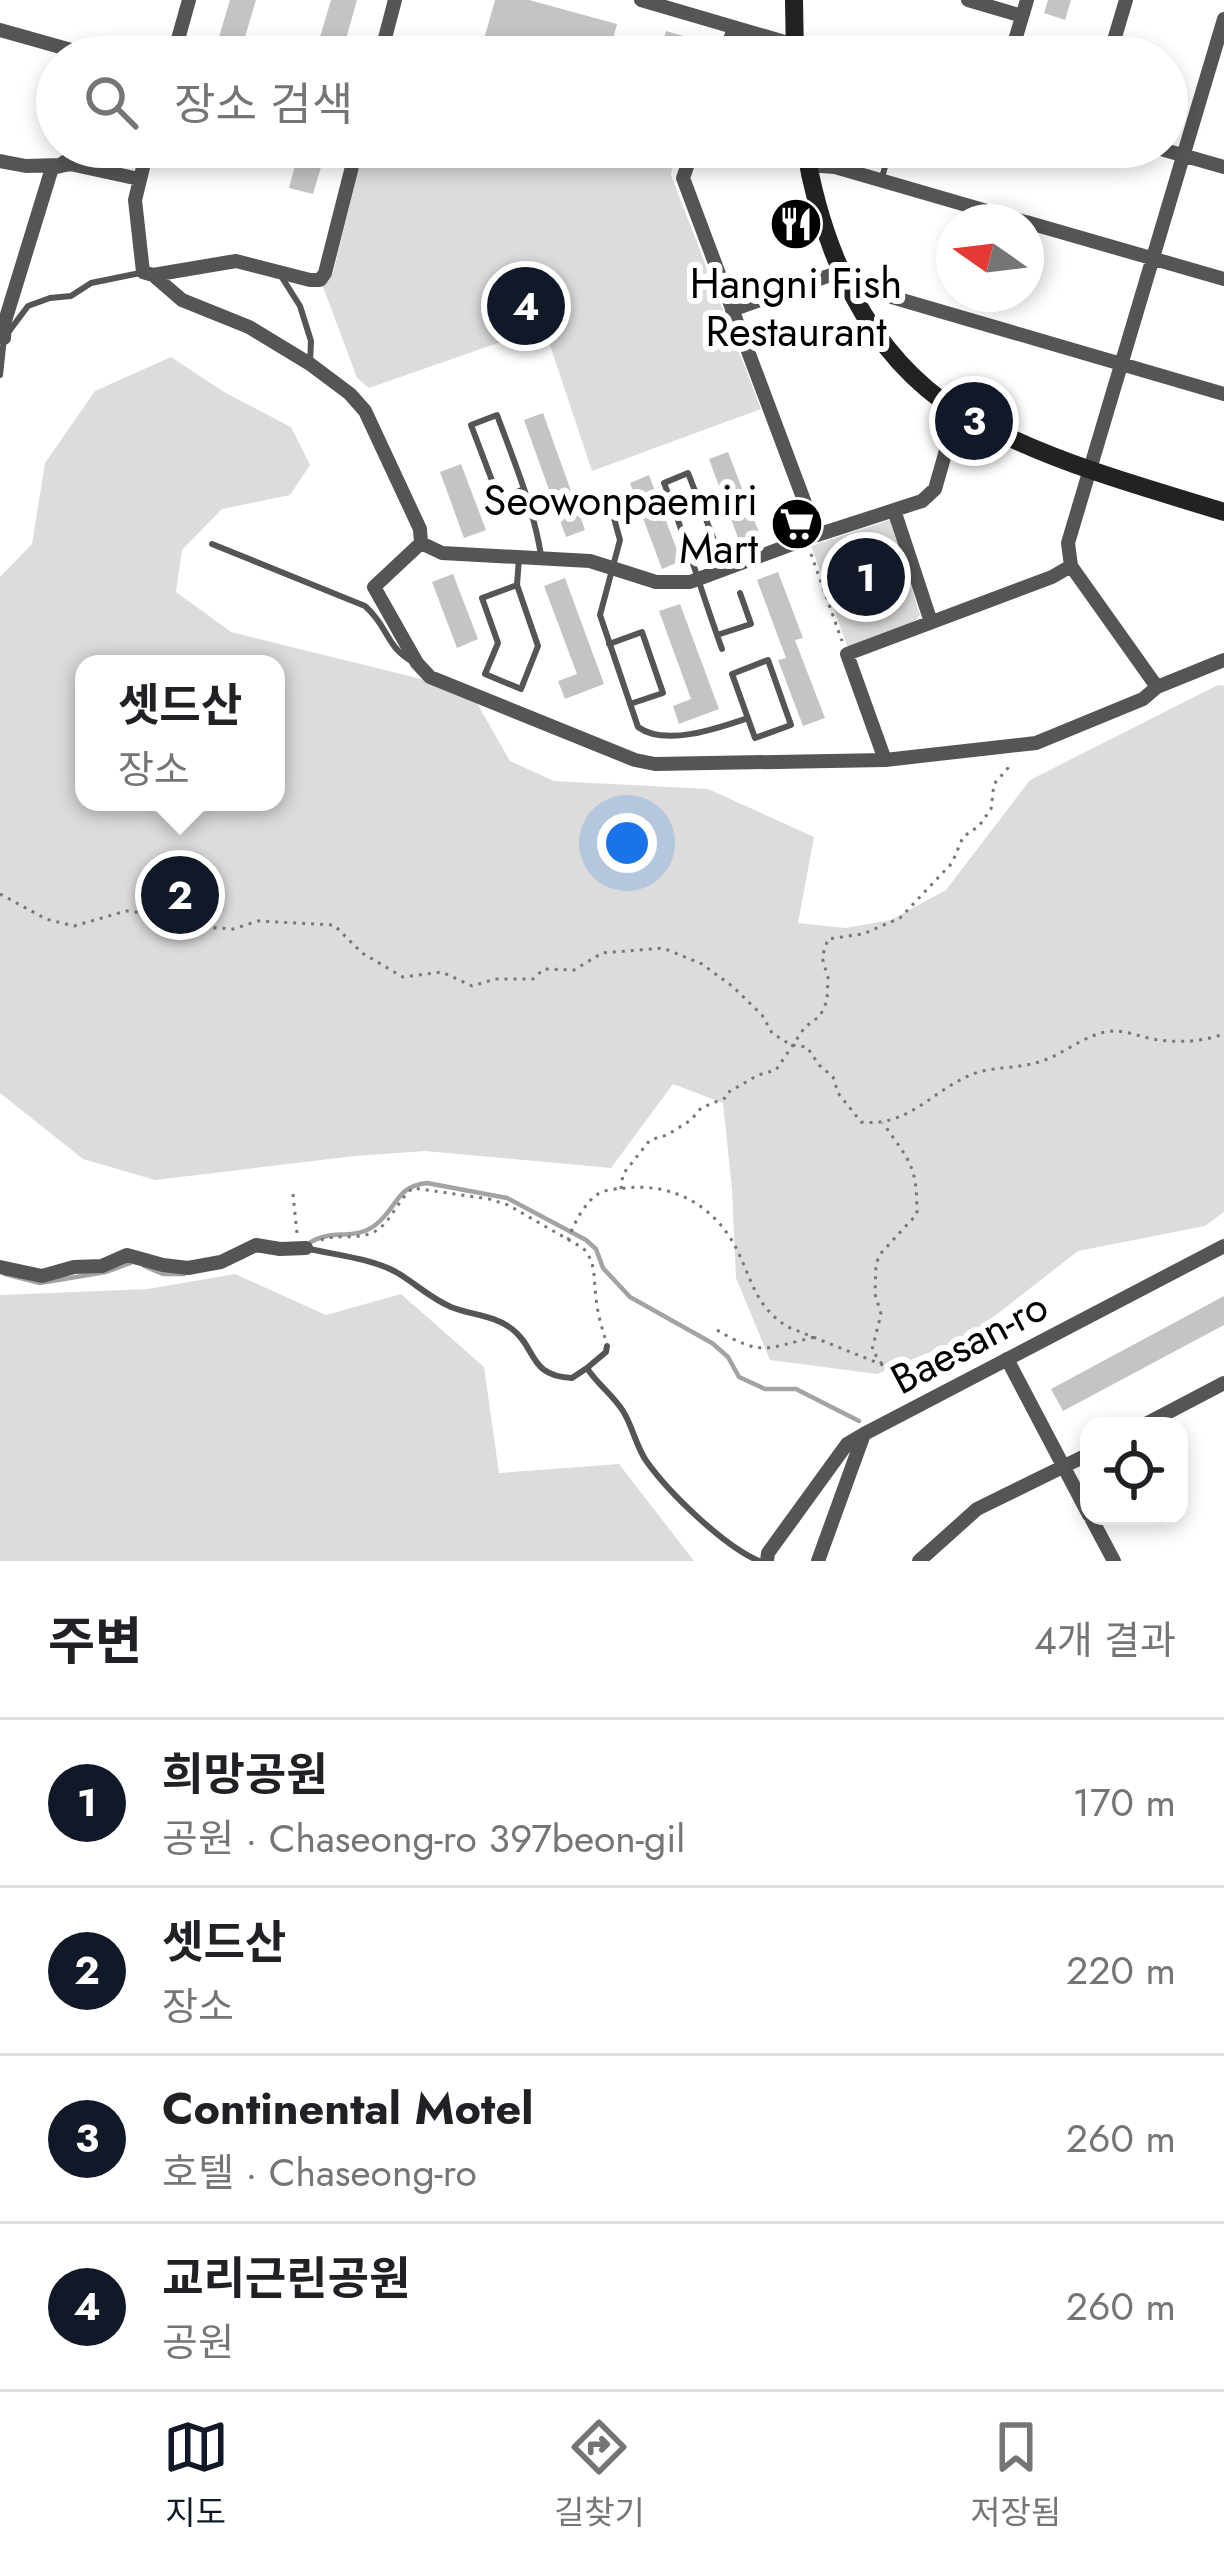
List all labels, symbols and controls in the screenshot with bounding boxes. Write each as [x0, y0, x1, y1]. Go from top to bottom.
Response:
search box [36, 36, 1188, 168]
icon: search [78, 69, 144, 135]
text: 장소 검색 [174, 72, 353, 137]
restaurant icon: Hangni Fish Restaurant [768, 196, 824, 252]
north arrow [936, 204, 1044, 312]
place label: Hangni Fish Restaurant [690, 253, 902, 362]
pin: 4 [487, 261, 565, 351]
pin: 3 [935, 376, 1013, 466]
place label: Seowonpaemiri Mart [483, 470, 758, 579]
supermarket icon: Seowonpaemiri Mart [769, 496, 825, 552]
pin: 1 [827, 532, 905, 622]
popup [75, 655, 285, 811]
text: 셋드산 [118, 673, 242, 738]
text: 장소 [118, 741, 190, 798]
your location [597, 813, 657, 873]
pin: 2 [141, 850, 219, 940]
street label: Baesan-ro [880, 1276, 1059, 1409]
map controls [1080, 1417, 1188, 1525]
button: locate [1080, 1417, 1188, 1525]
text: 주변 [48, 1604, 142, 1678]
text: 4개 결과 [1034, 1612, 1176, 1669]
text: 희망공원 [162, 1742, 328, 1807]
text: 1 [77, 1774, 97, 1831]
text: 170 m [1072, 1774, 1176, 1831]
text: 공원 · Chaseong-ro 397beon-gil [162, 1810, 685, 1867]
text: 셋드산 [162, 1910, 286, 1975]
text: 2 [74, 1942, 100, 1999]
text: 220 m [1066, 1942, 1176, 1999]
text: 장소 [162, 1978, 234, 2035]
text: Continental Motel [162, 2076, 533, 2141]
text: 3 [75, 2110, 99, 2167]
text: 260 m [1066, 2110, 1176, 2167]
text: 호텔 · Chaseong-ro [162, 2144, 477, 2201]
text: 교리근린공원 [162, 2246, 410, 2311]
text: 4 [73, 2278, 101, 2335]
text: 260 m [1066, 2278, 1176, 2335]
text: 공원 [162, 2314, 234, 2371]
tab: 지도 [163, 2414, 229, 2536]
tab: 길찾기 [554, 2414, 645, 2536]
tab: 저장됨 [970, 2414, 1061, 2536]

